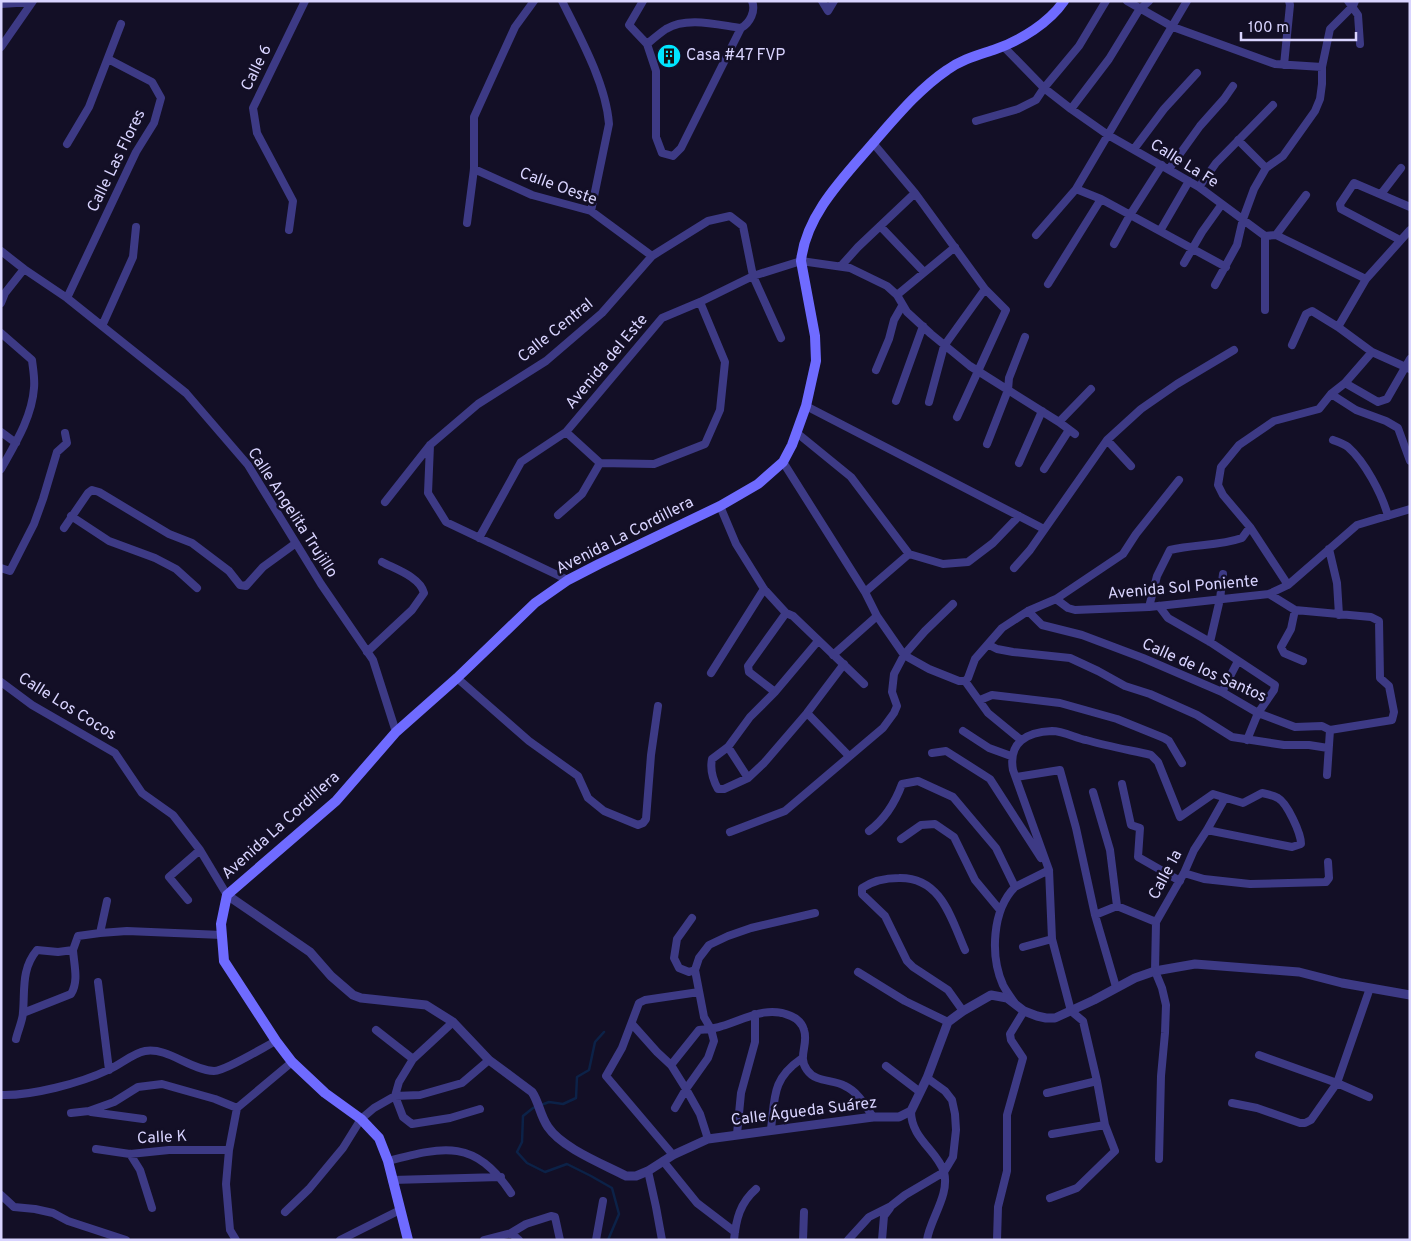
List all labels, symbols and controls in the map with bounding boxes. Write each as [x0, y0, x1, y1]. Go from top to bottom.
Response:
scale bar [1241, 10, 1356, 42]
text: 100 m [1248, 19, 1289, 38]
street label: Calle 6 [237, 42, 277, 94]
building icon: Casa #47 FVP [656, 43, 682, 69]
place label: Casa #47 FVP [686, 46, 785, 66]
street label: Calle Las Flores [83, 106, 151, 216]
street label: Calle La Fe [1146, 135, 1222, 193]
street label: Calle Oeste [516, 164, 600, 210]
street label: Calle Central [514, 294, 598, 368]
street label: Avenida del Este [561, 310, 653, 414]
street label: Calle Angelita Trujillo [242, 444, 342, 582]
street label: Avenida La Cordillera [553, 493, 697, 579]
street label: Avenida Sol Poniente [1107, 571, 1259, 605]
street label: Calle de los Santos [1139, 635, 1269, 707]
street label: Calle Los Cocos [14, 669, 120, 745]
street label: Avenida La Cordillera [218, 768, 344, 884]
street label: Calle 1a [1145, 847, 1187, 903]
street label: Calle Águeda Suárez [730, 1091, 878, 1131]
street label: Calle K [136, 1127, 188, 1149]

